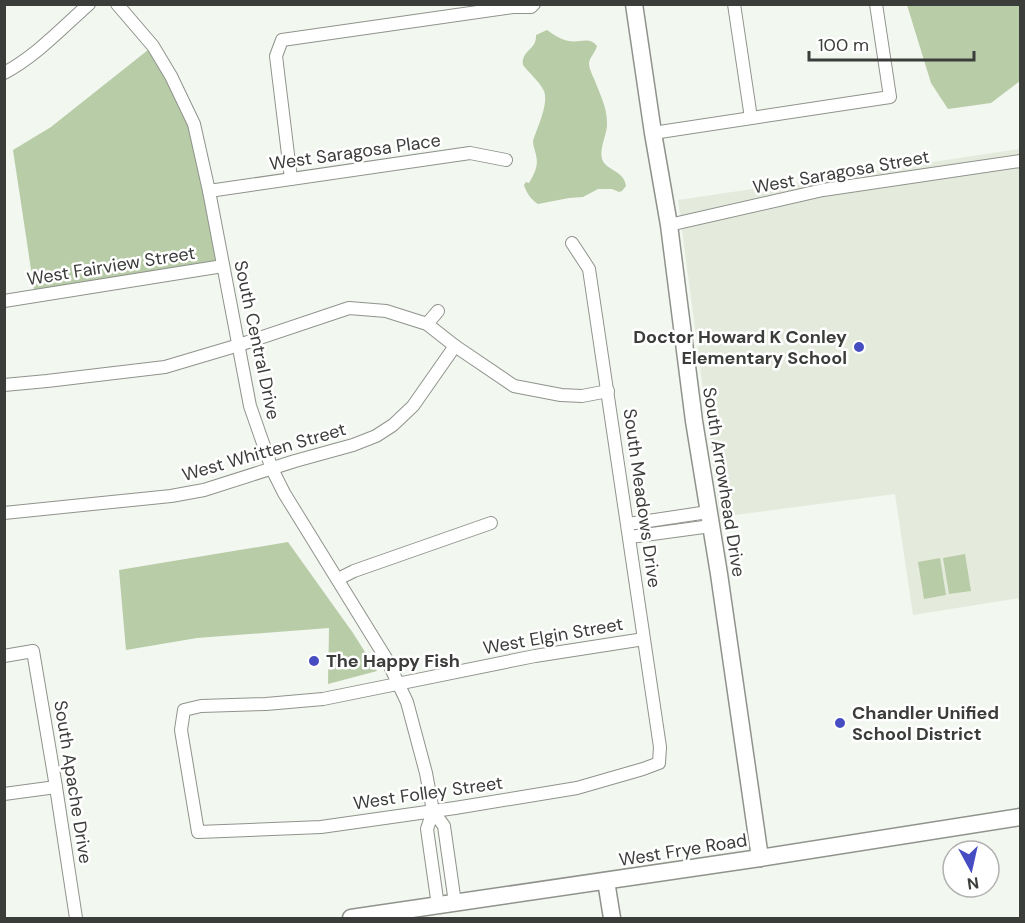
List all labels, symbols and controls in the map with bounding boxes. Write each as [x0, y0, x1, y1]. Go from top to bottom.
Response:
scale bar [809, 24, 974, 62]
text: 100 m [818, 33, 869, 57]
street label: West Saragosa Place [268, 128, 442, 176]
street label: West Saragosa Street [751, 145, 931, 199]
street label: West Fairview Street [25, 241, 197, 291]
street label: South Central Drive [228, 258, 286, 422]
place label: Doctor Howard K Conley Elementary School [633, 325, 847, 370]
marker: Doctor Howard K Conley Elementary School [852, 340, 866, 354]
street label: South Arrowhead Drive [697, 385, 751, 579]
street label: South Meadows Drive [618, 407, 666, 589]
street label: West Whitten Street [179, 417, 349, 487]
street label: West Elgin Street [481, 612, 625, 660]
place label: The Happy Fish [326, 649, 460, 673]
marker: The Happy Fish [307, 654, 321, 668]
street label: South Apache Drive [48, 699, 98, 865]
place label: Chandler Unified School District [852, 701, 999, 746]
marker: Chandler Unified School District [833, 716, 847, 730]
street label: West Folley Street [352, 771, 504, 815]
street label: West Frye Road [617, 828, 749, 872]
north arrow [941, 839, 1001, 899]
text: N [966, 872, 980, 895]

